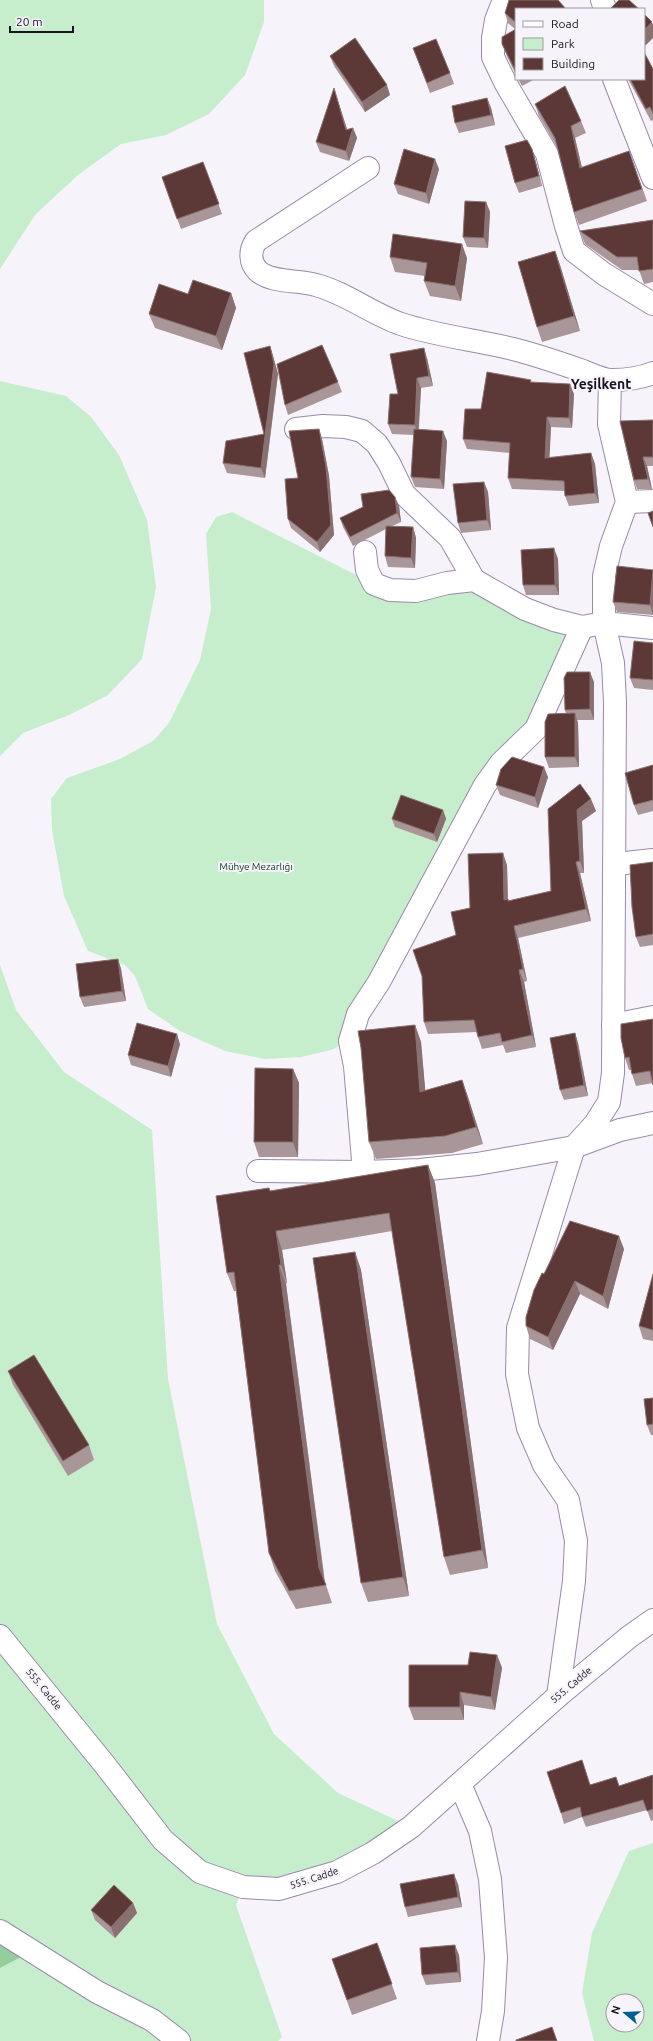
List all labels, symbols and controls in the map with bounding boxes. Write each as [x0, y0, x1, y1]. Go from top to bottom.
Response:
scale bar [10, 8, 73, 34]
legend [515, 8, 645, 80]
text: 20 m [16, 15, 43, 28]
text: Road [551, 17, 579, 30]
text: Park [551, 37, 575, 50]
text: Building [551, 57, 595, 70]
district label: Yeşilkent [571, 376, 631, 393]
park label: Mühye Mezarlığı [219, 861, 293, 872]
street label: 555. Cadde [548, 1665, 594, 1705]
street label: 555. Cadde [24, 1666, 64, 1712]
street label: 555. Cadde [288, 1865, 340, 1891]
north arrow [605, 1993, 645, 2033]
text: N [609, 2004, 623, 2016]

